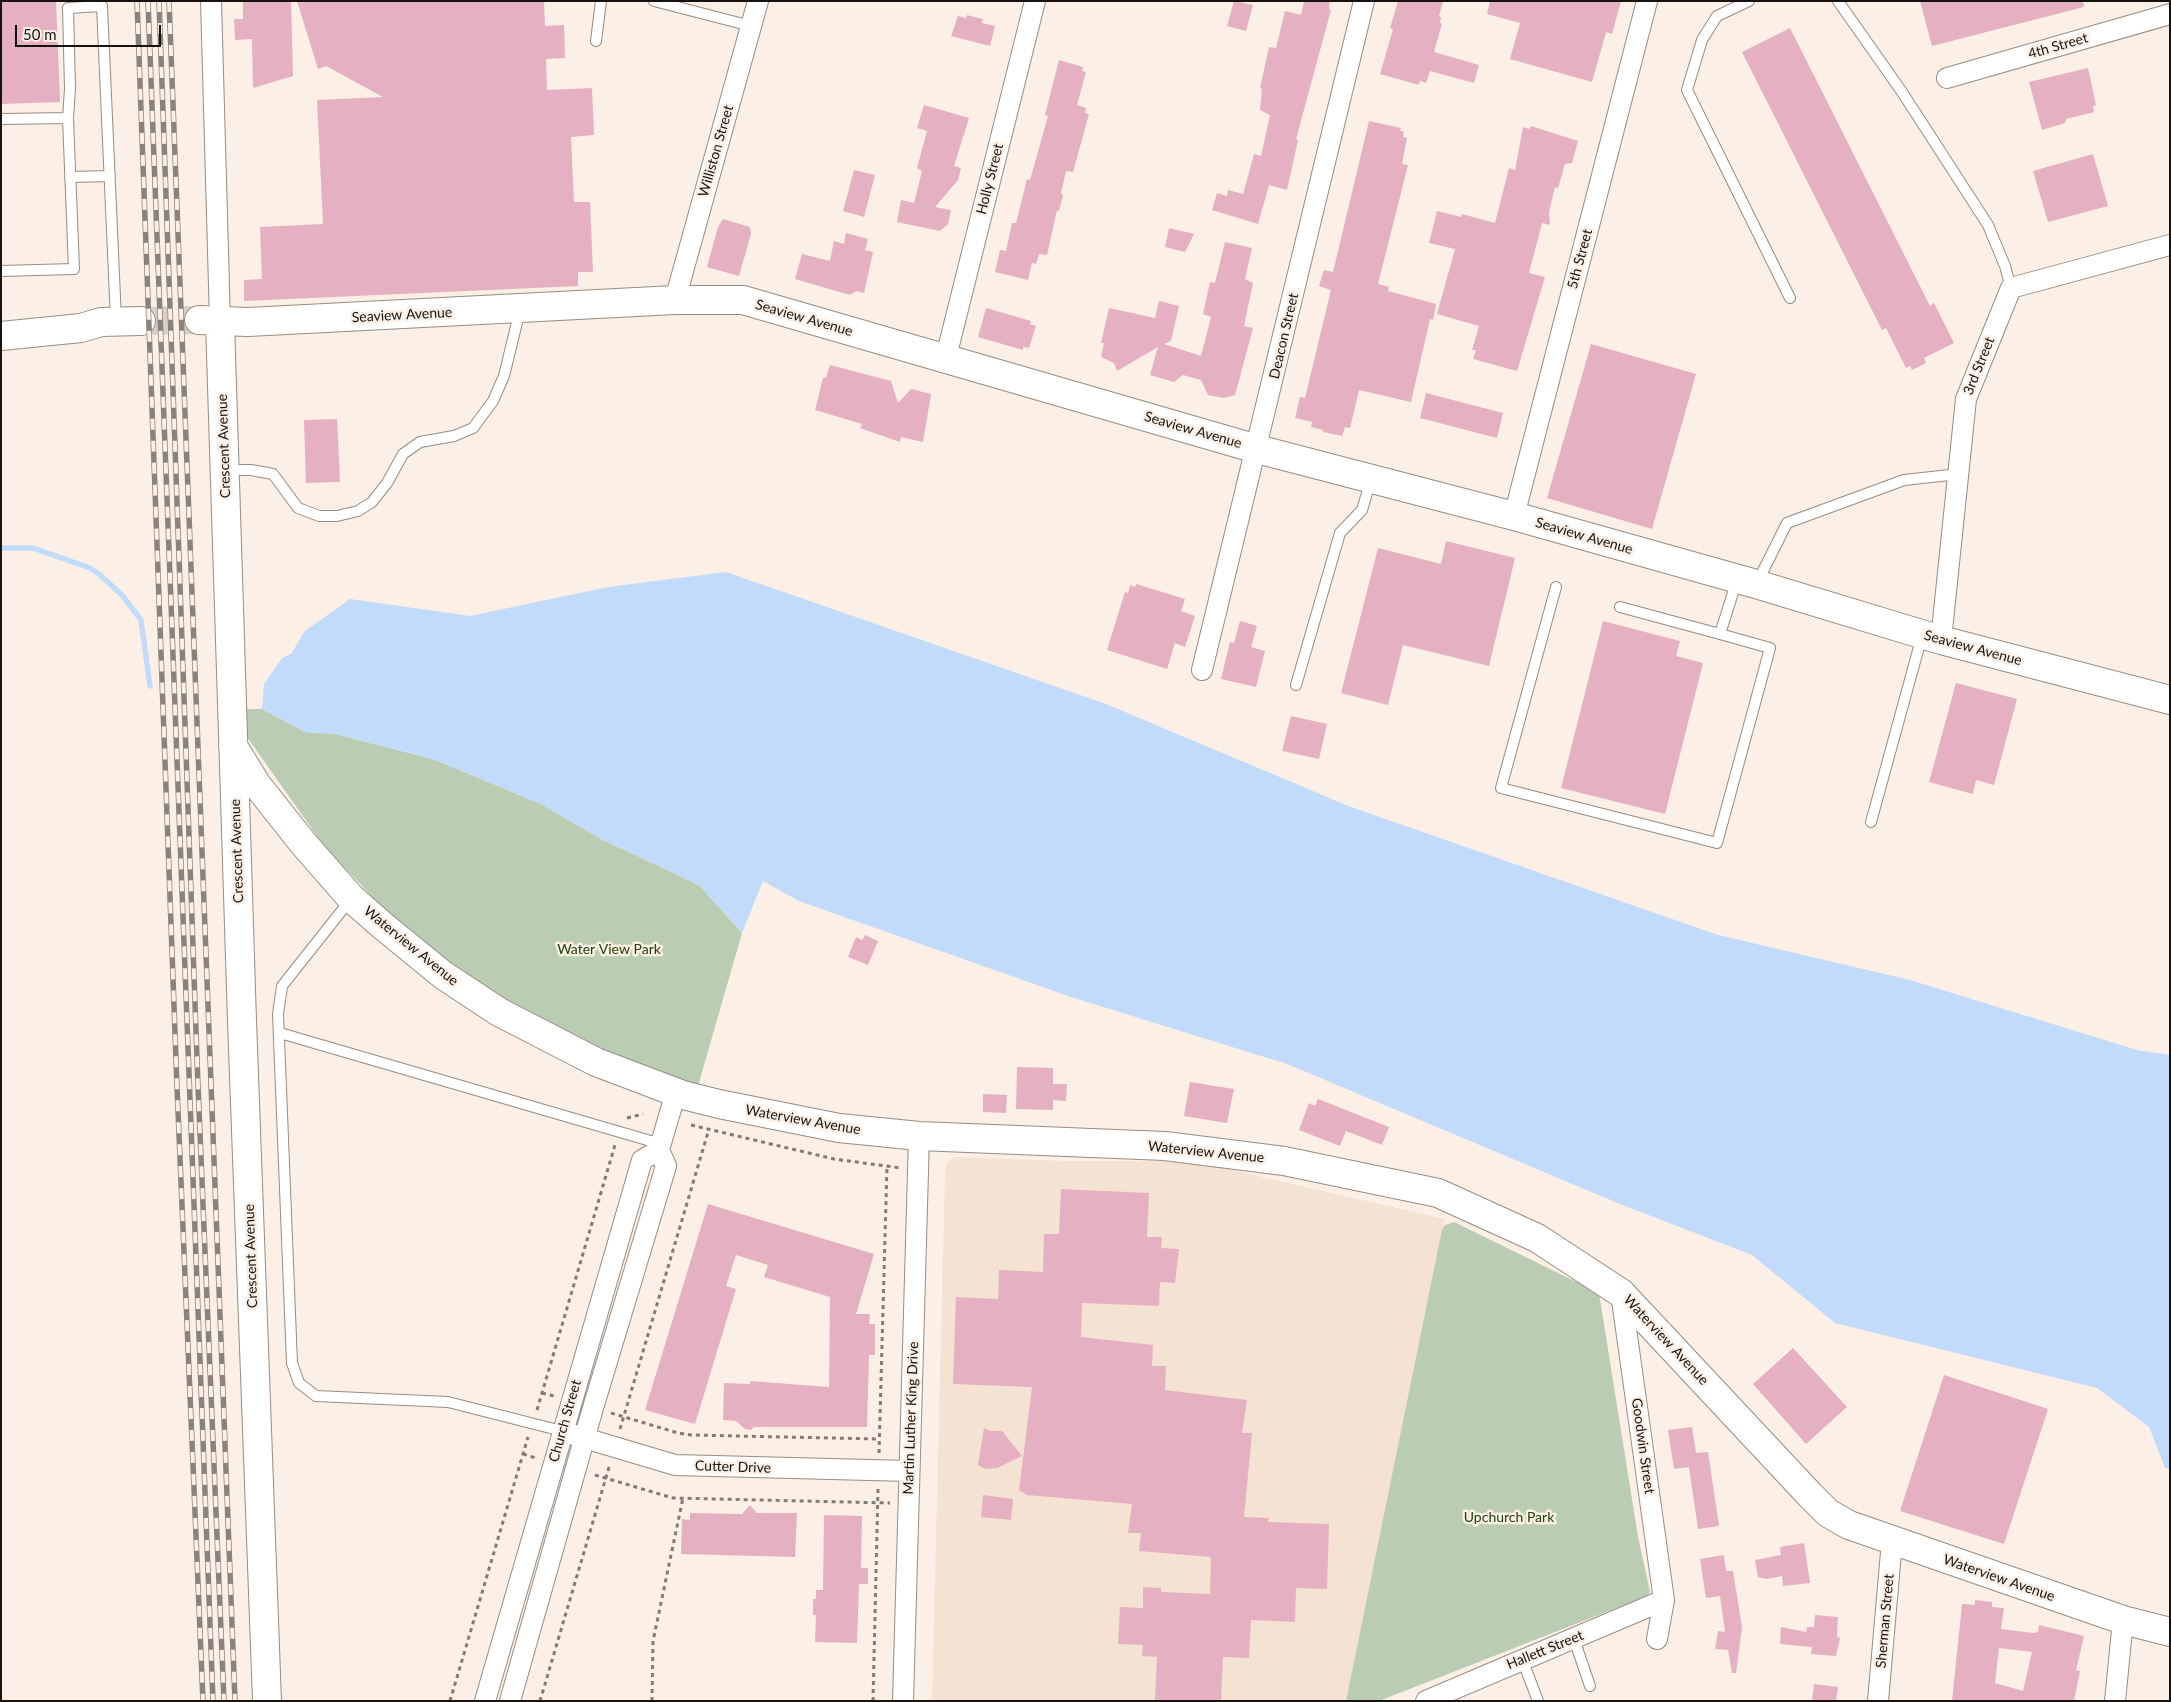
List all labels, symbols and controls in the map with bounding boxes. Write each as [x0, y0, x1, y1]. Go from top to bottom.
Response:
scale bar [18, 15, 164, 47]
text: 50 m [23, 25, 57, 43]
street label: 4th Street [2026, 29, 2090, 63]
street label: Williston Street [695, 103, 737, 199]
street label: Holly Street [973, 142, 1007, 216]
street label: 5th Street [1564, 227, 1596, 291]
street label: Deacon Street [1266, 291, 1302, 381]
street label: Seaview Avenue [753, 296, 855, 340]
street label: Seaview Avenue [351, 304, 453, 326]
street label: 3rd Street [1960, 334, 1998, 398]
street label: Crescent Avenue [214, 394, 234, 498]
street label: Seaview Avenue [1142, 408, 1244, 452]
street label: Seaview Avenue [1533, 514, 1635, 558]
street label: Seaview Avenue [1922, 627, 2024, 669]
street label: Crescent Avenue [227, 799, 247, 903]
street label: Waterview Avenue [360, 903, 462, 989]
park label: Water View Park [557, 941, 661, 957]
street label: Waterview Avenue [744, 1102, 862, 1138]
street label: Waterview Avenue [1147, 1138, 1265, 1166]
street label: Crescent Avenue [241, 1204, 261, 1308]
street label: Waterview Avenue [1620, 1292, 1712, 1388]
street label: Martin Luther King Drive [900, 1341, 922, 1495]
street label: Church Street [545, 1378, 585, 1464]
street label: Goodwin Street [1628, 1397, 1658, 1495]
street label: Cutter Drive [695, 1457, 771, 1477]
park label: Upchurch Park [1464, 1509, 1554, 1525]
street label: Waterview Avenue [1941, 1551, 2057, 1605]
street label: Sherman Street [1873, 1573, 1897, 1669]
street label: Hallett Street [1504, 1627, 1586, 1673]

